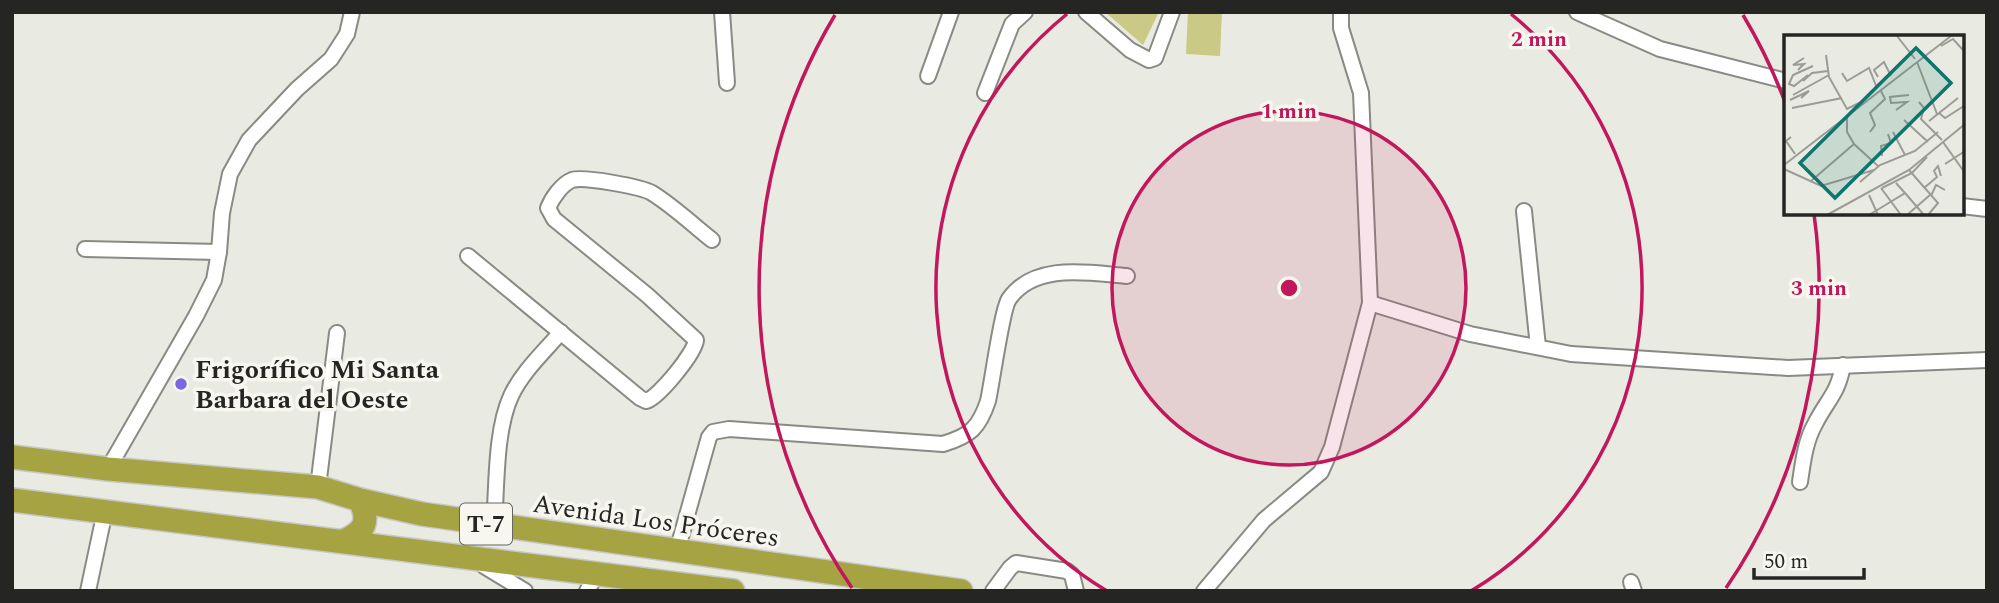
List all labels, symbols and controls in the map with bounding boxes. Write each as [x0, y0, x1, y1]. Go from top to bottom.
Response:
text: 2 min [1511, 24, 1567, 56]
inset map [1784, 35, 1964, 215]
text: 1 min [1261, 96, 1317, 128]
text: 3 min [1791, 273, 1847, 305]
centre of rings [1277, 276, 1301, 300]
place label: Frigorífico Mi Santa Barbara del Oeste [195, 350, 440, 420]
marker: Frigorífico Mi Santa Barbara del Oeste [173, 376, 189, 392]
street label: Avenida Los Próceres [530, 484, 782, 558]
road number: T-7 [460, 504, 512, 544]
scale bar [1754, 536, 1864, 580]
text: 50 m [1764, 546, 1808, 578]

